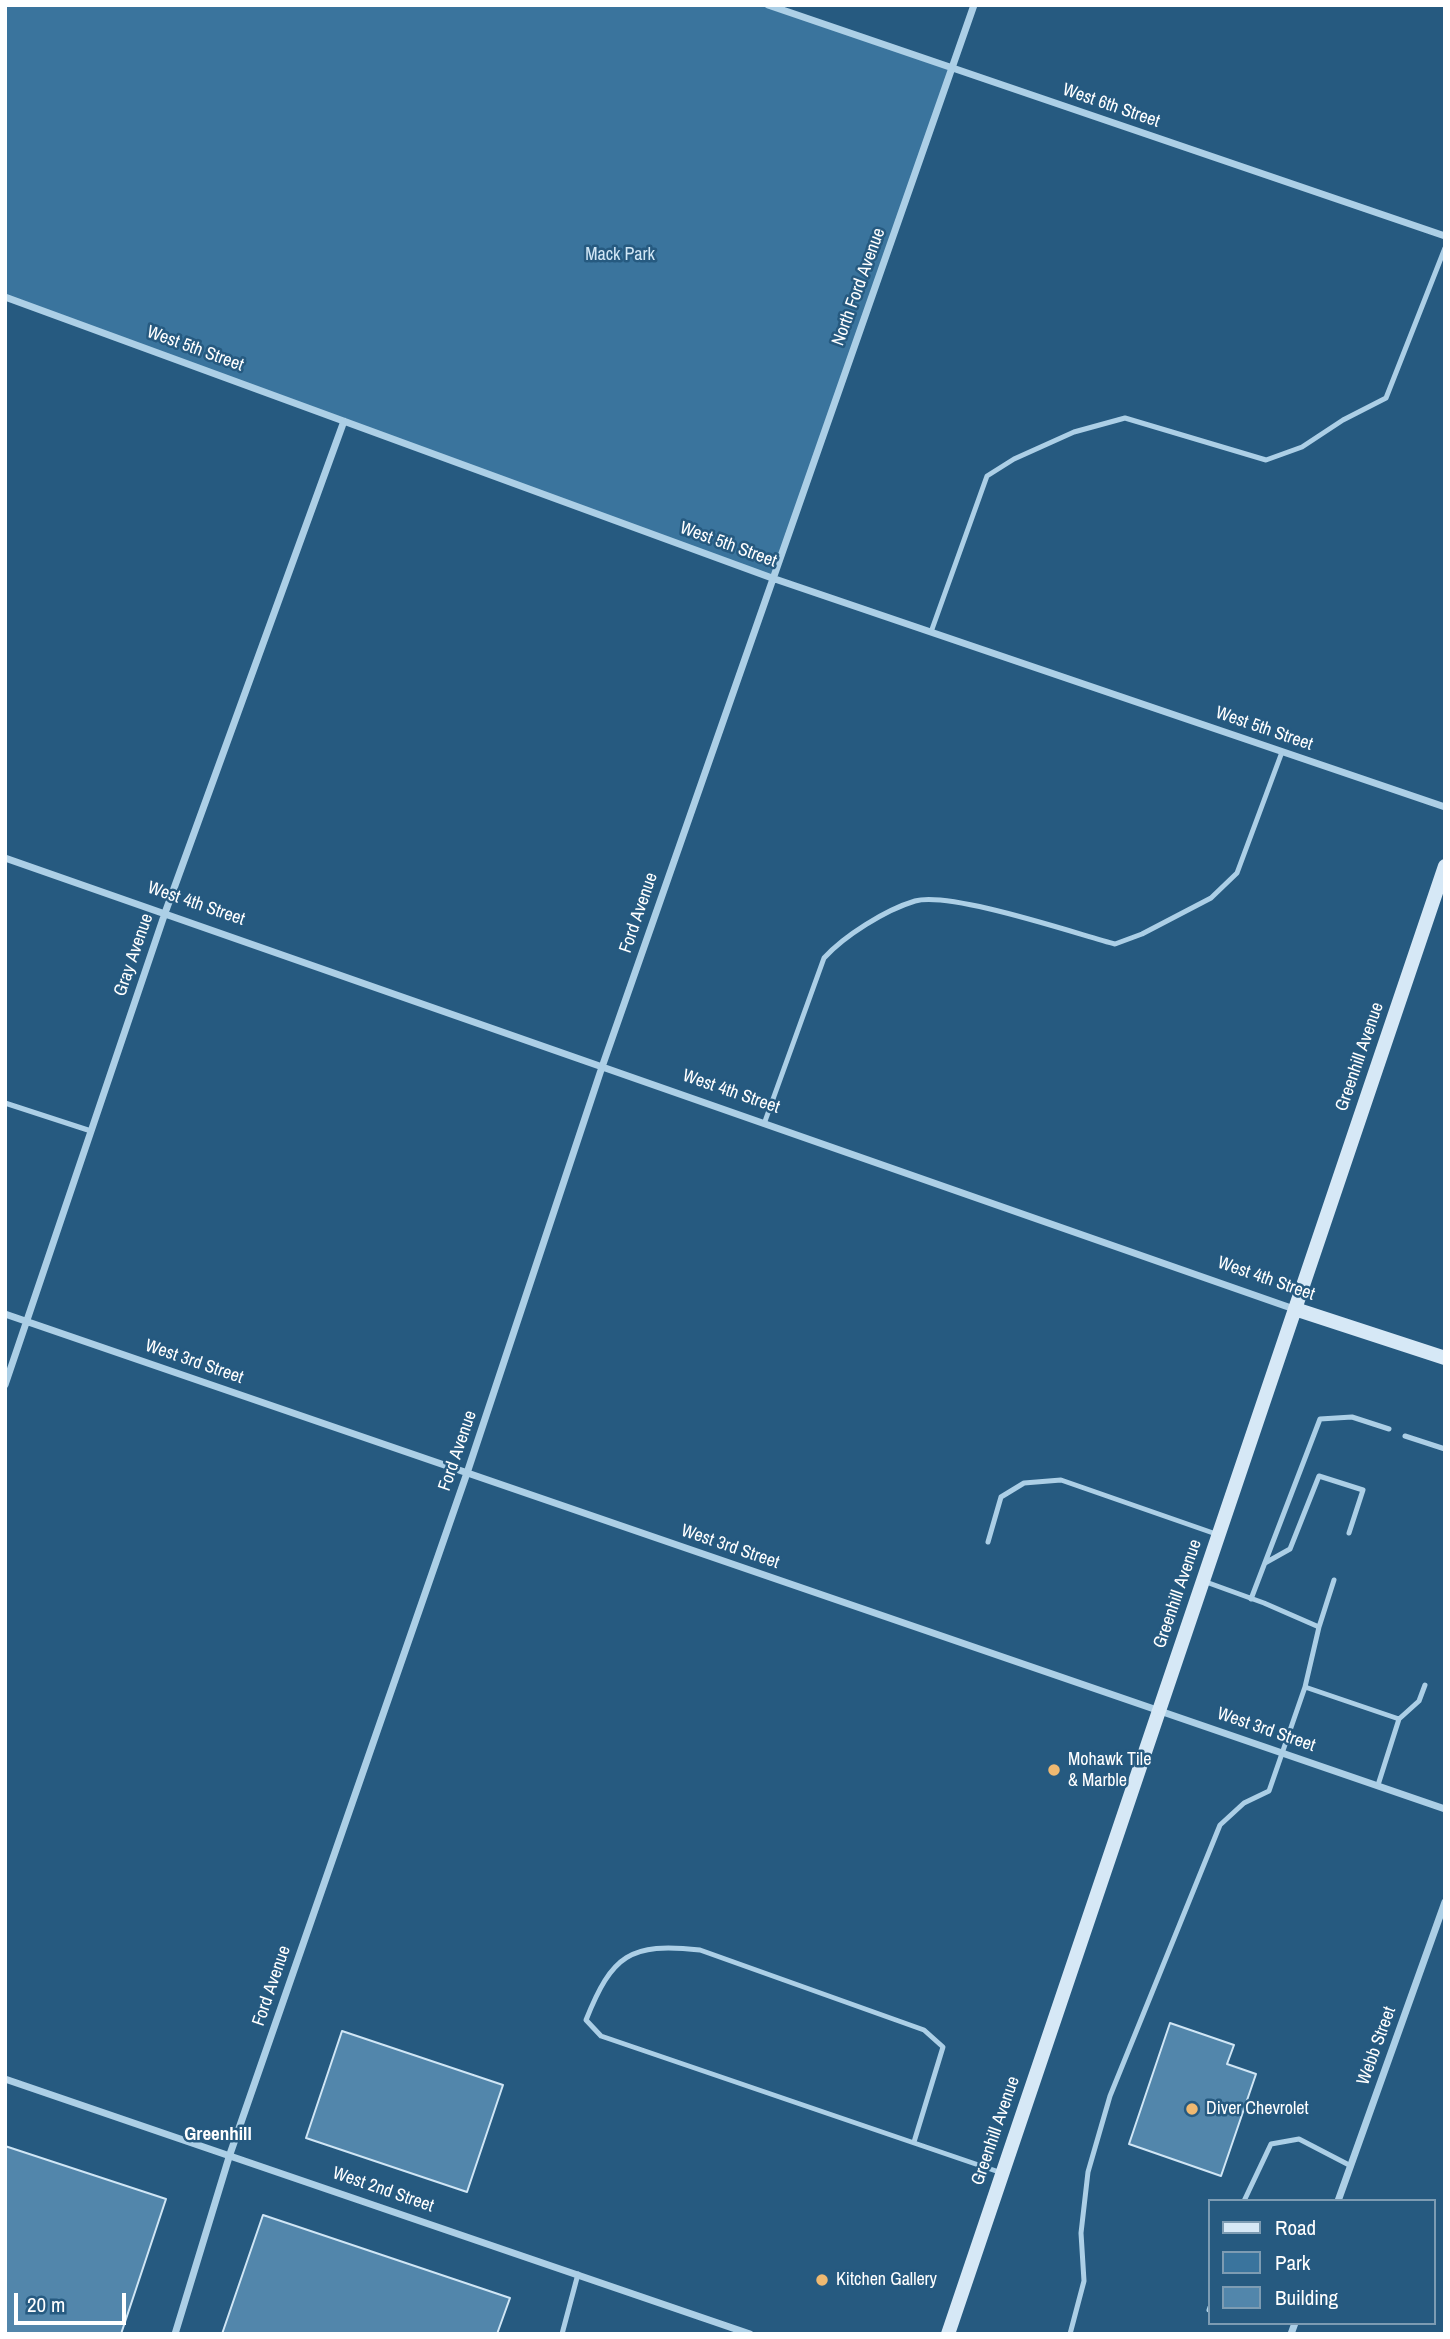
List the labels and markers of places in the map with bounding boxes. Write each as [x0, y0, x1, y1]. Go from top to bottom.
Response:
place label: Mohawk Tile & Marble [1068, 1749, 1151, 1792]
marker: Mohawk Tile & Marble [1046, 1762, 1062, 1778]
place label: Diver Chevrolet [1206, 2098, 1309, 2120]
marker: Diver Chevrolet [1184, 2101, 1200, 2117]
place label: Kitchen Gallery [836, 2269, 937, 2291]
marker: Kitchen Gallery [814, 2272, 830, 2288]

